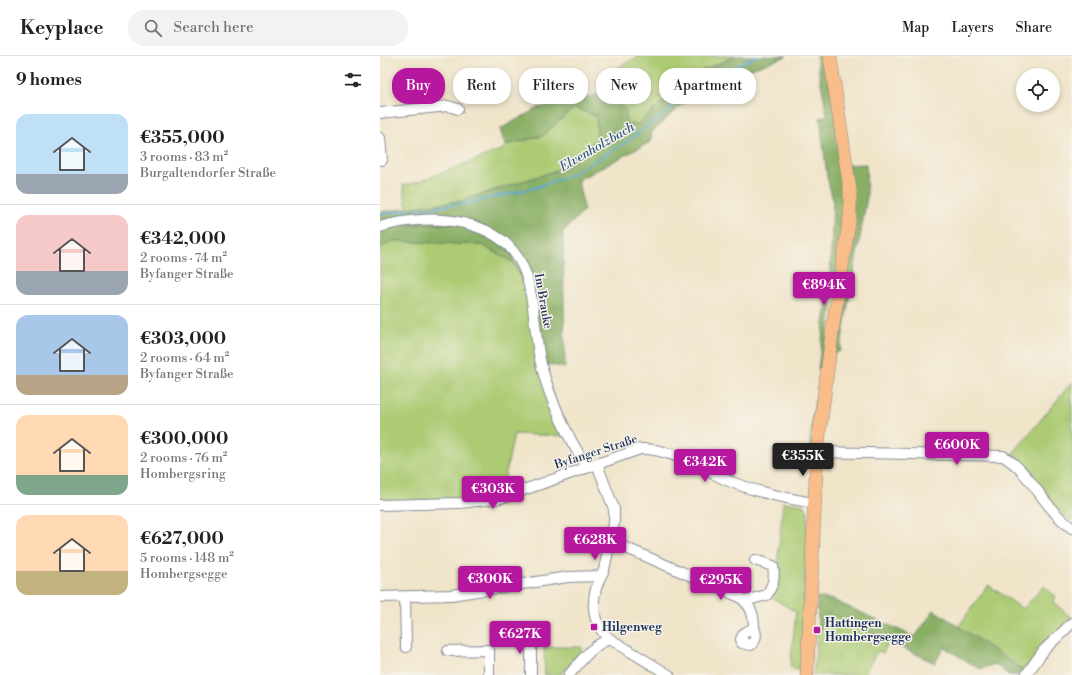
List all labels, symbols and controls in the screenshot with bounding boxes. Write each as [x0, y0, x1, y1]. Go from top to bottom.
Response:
search box [128, 10, 408, 46]
text: Keyplace [20, 16, 104, 40]
icon: search [142, 17, 164, 39]
text: Search here [174, 18, 254, 37]
text: Map [902, 19, 929, 37]
text: Layers [951, 19, 994, 37]
text: Share [1016, 19, 1052, 37]
chip: Buy [392, 68, 445, 104]
chip: Rent [453, 68, 511, 104]
chip: Filters [519, 68, 588, 104]
chip: New [596, 68, 651, 104]
chip: Apartment [659, 68, 756, 104]
map controls [1016, 68, 1060, 112]
button: locate [1016, 68, 1060, 112]
text: 9 homes [16, 69, 82, 91]
icon: filters [342, 69, 364, 91]
water label: Elvenholzbach [556, 119, 638, 175]
text: €355,000 [140, 127, 225, 149]
icon: home [48, 130, 96, 178]
text: 3 rooms · 83 m² [140, 149, 228, 165]
text: Burgaltendorfer Straße [140, 165, 276, 181]
text: €342,000 [140, 228, 226, 250]
icon: home [48, 231, 96, 279]
text: 2 rooms · 74 m² [140, 250, 227, 266]
text: Byfanger Straße [140, 266, 234, 282]
street label: Im Brauke [531, 272, 555, 330]
pin: €894K [796, 272, 852, 306]
text: €894K [802, 277, 846, 293]
text: €303,000 [140, 328, 226, 350]
icon: home [48, 331, 96, 379]
text: 2 rooms · 64 m² [140, 350, 229, 366]
text: Byfanger Straße [140, 366, 234, 382]
text: €300,000 [140, 428, 228, 450]
icon: home [48, 431, 96, 479]
street label: Byfanger Straße [552, 432, 639, 473]
pin: €600K [929, 432, 985, 466]
text: €600K [934, 437, 980, 453]
pin: €355K [775, 443, 831, 477]
text: €355K [782, 448, 824, 464]
pin: €342K [677, 449, 733, 483]
text: 2 rooms · 76 m² [140, 450, 227, 466]
text: €342K [683, 454, 727, 470]
text: Hombergsring [140, 466, 226, 482]
pin: €303K [465, 476, 521, 510]
text: €303K [471, 481, 515, 497]
pin: €628K [567, 527, 623, 561]
text: €627,000 [140, 528, 224, 550]
icon: home [48, 531, 96, 579]
text: €628K [573, 532, 617, 548]
text: 5 rooms · 148 m² [140, 550, 234, 566]
text: Hombergsegge [140, 566, 227, 582]
pin: €300K [462, 566, 518, 600]
pin: €295K [693, 567, 749, 601]
text: €300K [467, 571, 513, 587]
text: €295K [699, 572, 743, 588]
place label: Hattingen Hombergsegge [825, 616, 912, 645]
place label: Hilgenweg [602, 620, 663, 635]
pin: €627K [492, 621, 548, 655]
marker: Hilgenweg [589, 622, 599, 632]
marker: Hattingen Hombergsegge [812, 625, 822, 635]
text: €627K [499, 626, 541, 642]

